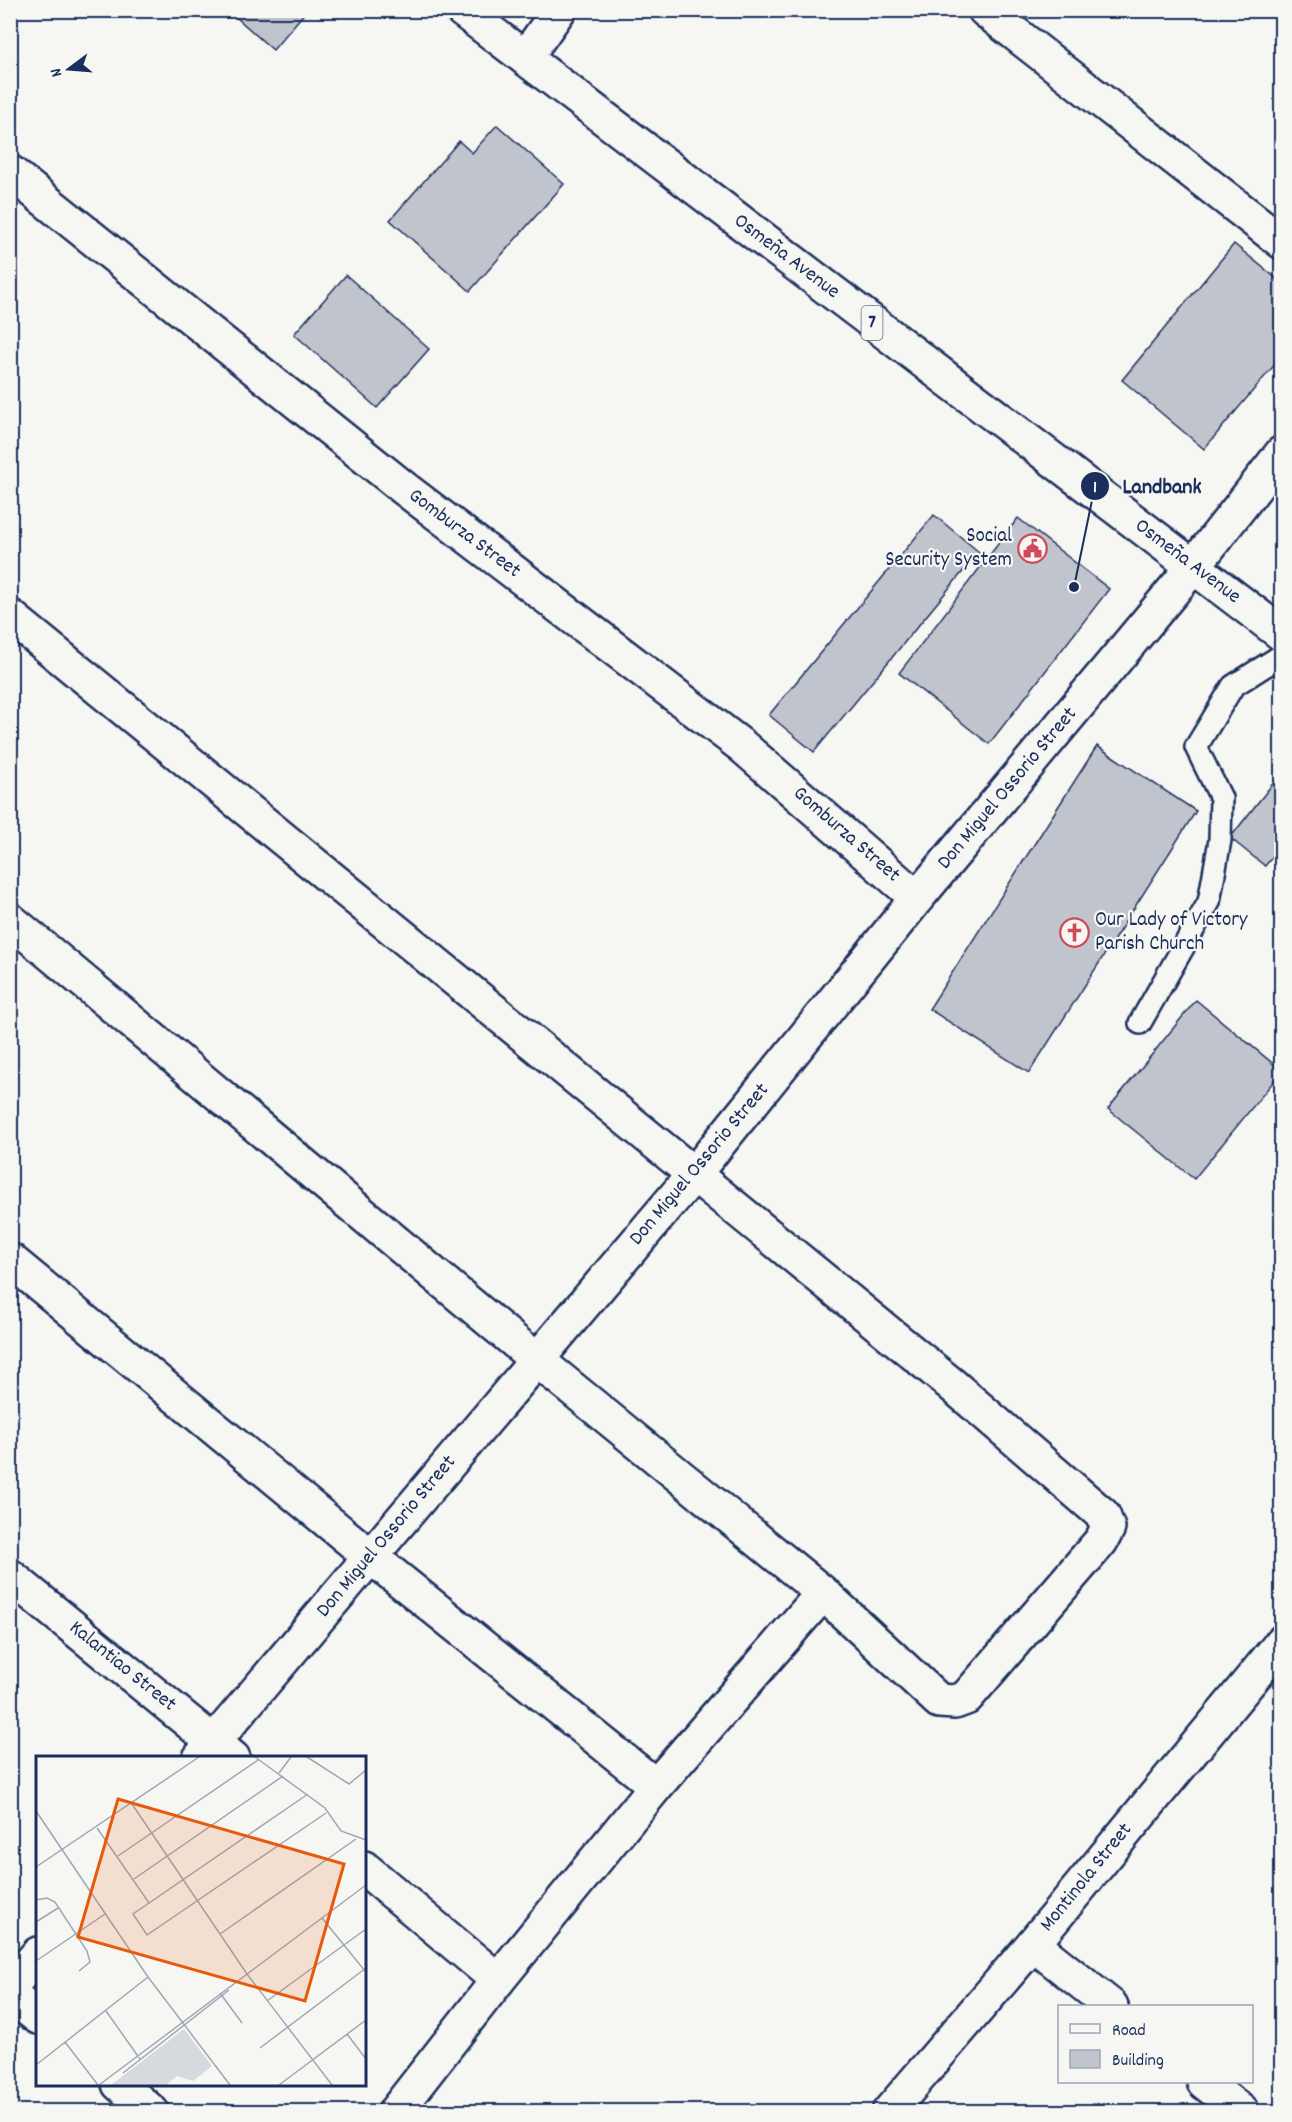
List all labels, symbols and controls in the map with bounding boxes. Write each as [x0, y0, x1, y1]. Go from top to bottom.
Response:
north arrow [39, 39, 99, 99]
text: N [45, 65, 69, 79]
street label: Osmeña Avenue [727, 207, 845, 307]
road number: 7 [862, 306, 882, 340]
callout: Landbank [1080, 466, 1213, 506]
text: Landbank [1123, 473, 1201, 504]
text: 1 [1093, 476, 1097, 501]
street label: Gomburza Street [401, 482, 527, 586]
street label: Osmeña Avenue [1128, 512, 1246, 612]
place label: Social Security System [885, 522, 1012, 576]
public building icon: Social Security System [1017, 533, 1049, 565]
street label: Don Miguel Ossorio Street [931, 701, 1085, 877]
street label: Gomburza Street [786, 780, 907, 890]
place label: Our Lady of Victory Parish Church [1095, 906, 1248, 960]
church icon: Our Lady of Victory Parish Church [1058, 917, 1090, 949]
street label: Don Miguel Ossorio Street [623, 1077, 777, 1253]
street label: Don Miguel Ossorio Street [310, 1449, 464, 1625]
street label: Kalantiao Street [62, 1614, 182, 1720]
inset map [36, 1756, 366, 2086]
street label: Montinola Street [1034, 1817, 1141, 1939]
legend [1058, 2005, 1253, 2083]
text: Road [1112, 2019, 1146, 2044]
text: Building [1112, 2049, 1164, 2074]

